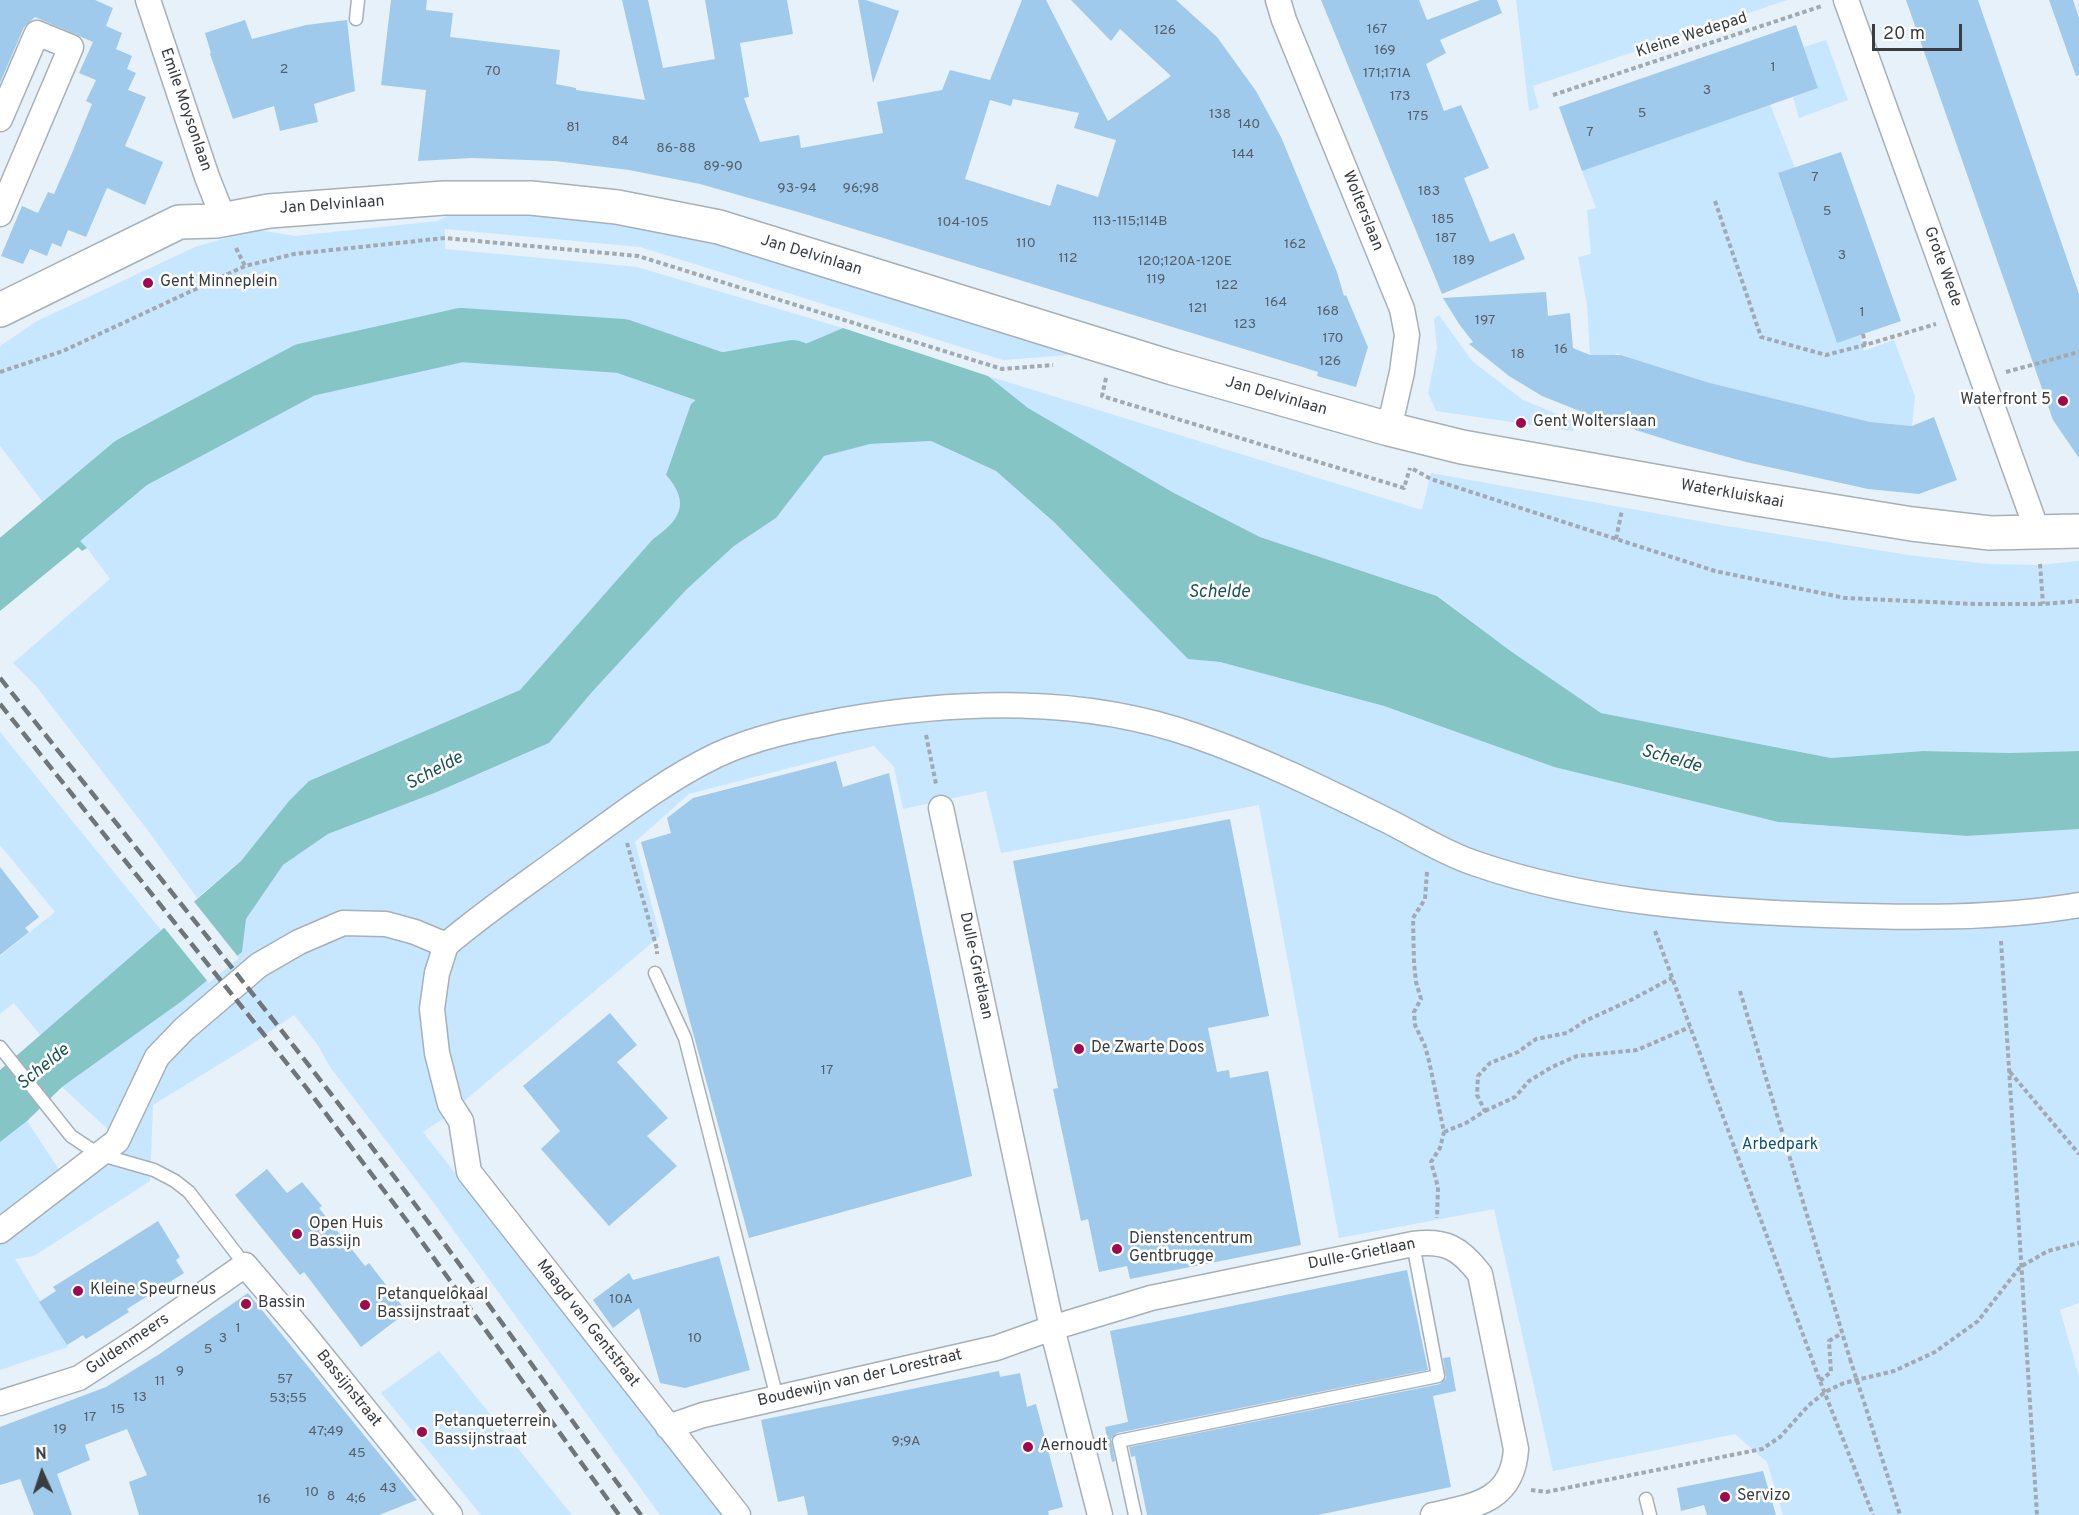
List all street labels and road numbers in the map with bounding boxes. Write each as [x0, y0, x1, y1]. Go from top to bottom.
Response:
street label: Kleine Wedepad [1634, 9, 1750, 63]
street label: Emile Moysonlaan [155, 46, 215, 174]
street label: Wolterslaan [1337, 168, 1387, 254]
street label: Jan Delvinlaan [279, 193, 385, 219]
street label: Grote Wede [1919, 224, 1965, 310]
street label: Jan Delvinlaan [758, 231, 864, 281]
street label: Jan Delvinlaan [1223, 373, 1329, 421]
street label: Waterkluiskaai [1679, 476, 1785, 514]
street label: Dulle-Grietlaan [954, 911, 996, 1021]
street label: Dulle-Grietlaan [1307, 1235, 1417, 1275]
street label: Maagd van Gentstraat [531, 1257, 643, 1391]
street label: Guldenmeers [83, 1310, 173, 1380]
street label: Boudewijn van der Lorestraat [756, 1346, 964, 1412]
street label: Bassijnstraat [311, 1347, 385, 1431]

